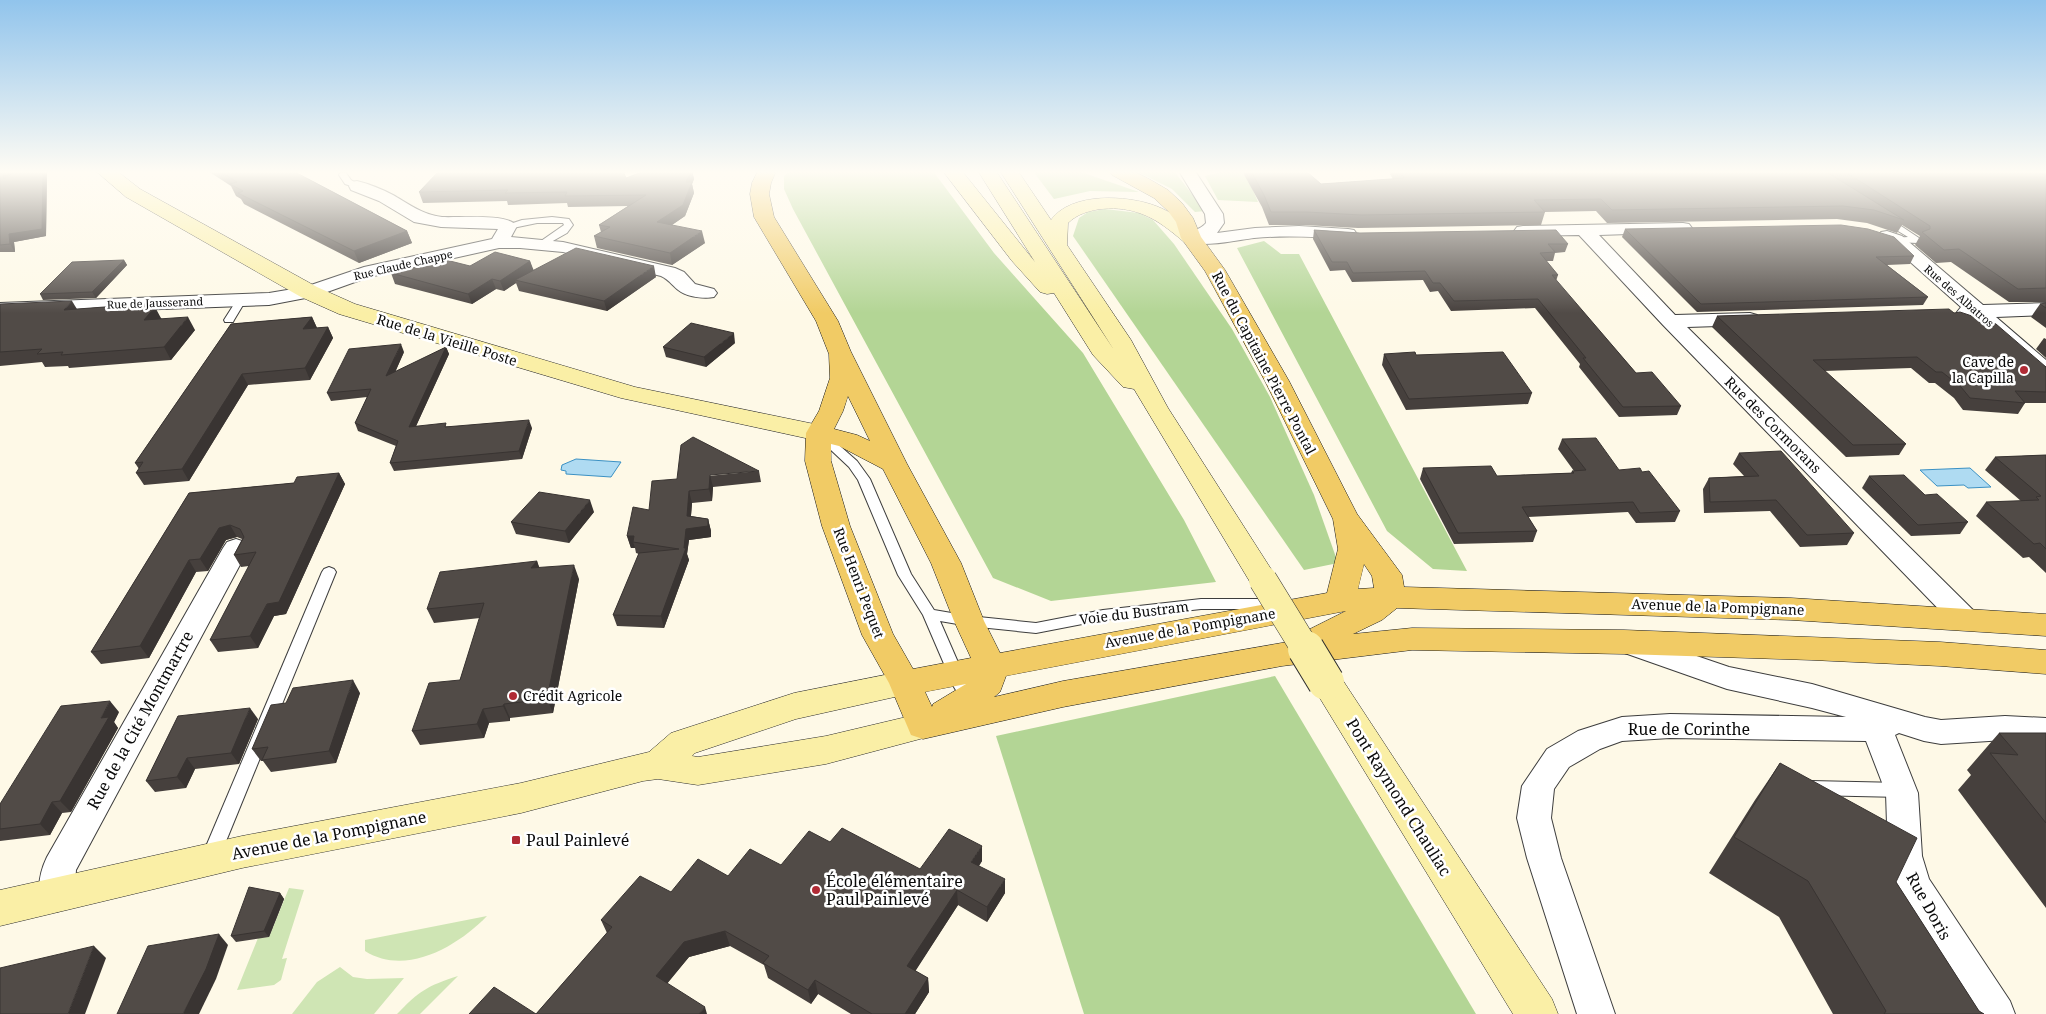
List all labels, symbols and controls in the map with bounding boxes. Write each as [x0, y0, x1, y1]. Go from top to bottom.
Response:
street label: Rue Claude Chappe [352, 246, 454, 283]
street label: Rue des Albatros [1921, 261, 1997, 330]
street label: Rue du Capitaine Pierre Pontal [1208, 268, 1321, 458]
street label: Rue de Jausserand [107, 293, 204, 312]
street label: Rue de la Vieille Poste [375, 309, 520, 370]
place label: Cave de la Capilla [1952, 352, 2014, 387]
marker: Cave de la Capilla [2018, 364, 2030, 376]
street label: Rue des Cormorans [1721, 372, 1826, 477]
street label: Rue Henri Pequet [830, 525, 889, 641]
street label: Avenue de la Pompignane [1631, 594, 1805, 619]
street label: Voie du Bustram [1078, 596, 1190, 629]
street label: Avenue de la Pompignane [1103, 603, 1277, 652]
street label: Rue de la Cité Montmartre [82, 627, 198, 813]
place label: Crédit Agricole [523, 686, 622, 705]
marker: Crédit Agricole [507, 690, 519, 702]
street label: Pont Raymond Chauliac [1341, 714, 1457, 880]
street label: Rue de Corinthe [1628, 718, 1750, 740]
street label: Avenue de la Pompignane [230, 805, 428, 865]
place label: Paul Painlevé [526, 829, 629, 851]
marker: Paul Painlevé [510, 834, 522, 846]
street label: Rue Doris [1901, 868, 1957, 944]
place label: École élémentaire Paul Painlevé [826, 870, 963, 910]
marker: École élémentaire Paul Painlevé [810, 884, 822, 896]

